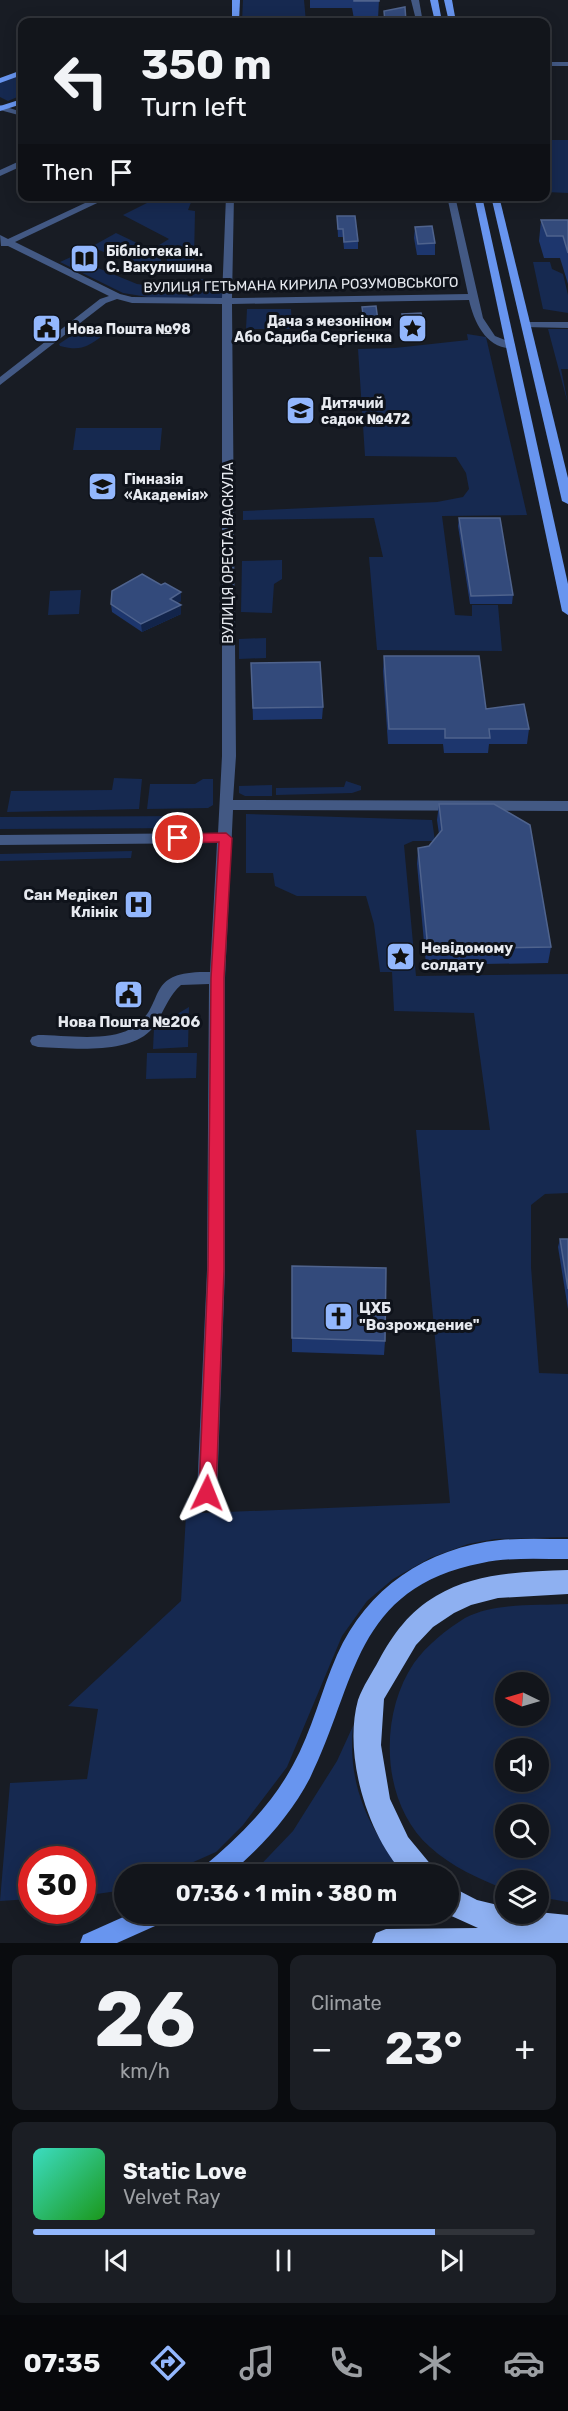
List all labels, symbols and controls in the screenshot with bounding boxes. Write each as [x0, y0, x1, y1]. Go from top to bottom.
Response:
text: 350 m [141, 40, 272, 90]
icon: left [42, 42, 120, 120]
text: Turn left [141, 91, 246, 123]
icon: arrive [105, 156, 138, 189]
text: Then [42, 159, 93, 186]
library icon: Бібліотека ім. С. Вакулишина [69, 243, 101, 275]
place label: Бібліотека ім. С. Вакулишина [106, 243, 213, 276]
street label: ВУЛИЦЯ ГЕТЬМАНА КИРИЛА РОЗУМОВСЬКОГО [143, 274, 459, 296]
public building icon: Нова Пошта №98 [30, 313, 62, 345]
place label: Дача з мезоніном Або Садиба Сергієнка [234, 313, 392, 346]
place icon: Дача з мезоніном Або Садиба Сергієнка [397, 313, 429, 345]
place label: Нова Пошта №98 [67, 321, 191, 338]
school or university icon: Дитячий садок №472 [284, 395, 316, 427]
place label: Дитячий садок №472 [321, 395, 410, 428]
street label: ВУЛИЦЯ ОРЕСТА ВАСКУЛА [220, 462, 237, 644]
school or university icon: Гімназія «Академія» [87, 471, 119, 503]
place label: Гімназія «Академія» [124, 471, 209, 504]
pin [152, 812, 203, 863]
icon: arrive [161, 821, 194, 854]
place label: Сан Медікел Клінік [23, 886, 118, 921]
hospital icon: Сан Медікел Клінік [123, 888, 155, 920]
place label: Невідомому солдату [421, 939, 513, 974]
place icon: Невідомому солдату [384, 941, 416, 973]
public building icon: Нова Пошта №206 [113, 979, 145, 1011]
place label: Нова Пошта №206 [58, 1013, 201, 1031]
place label: ЦХБ "Возрождение" [359, 1299, 480, 1334]
church icon: ЦХБ "Возрождение" [322, 1301, 354, 1333]
position arrow [175, 1461, 239, 1525]
north arrow [495, 1672, 549, 1726]
map controls [495, 1672, 549, 1924]
button: sound [495, 1738, 549, 1792]
button: search [495, 1804, 549, 1858]
speed limit sign: 30 [18, 1846, 96, 1924]
button: layers [495, 1870, 549, 1924]
text: 07:36 · 1 min · 380 m [176, 1880, 397, 1907]
text: 26 [94, 1973, 196, 2066]
text: Climate [311, 1991, 382, 2015]
text: 23° [385, 2022, 462, 2075]
text: − [311, 2029, 332, 2068]
text: + [514, 2029, 535, 2068]
text: km/h [120, 2059, 170, 2083]
text: Static Love [123, 2158, 247, 2185]
text: Velvet Ray [123, 2185, 221, 2209]
icon: previous [100, 2244, 133, 2277]
icon: pause [267, 2244, 300, 2277]
icon: next [435, 2244, 468, 2277]
icon: directions [147, 2342, 189, 2384]
icon: music [236, 2342, 278, 2384]
icon: phone [325, 2342, 367, 2384]
icon: climate [414, 2342, 456, 2384]
icon: car [503, 2342, 545, 2384]
text: 07:35 [23, 2347, 100, 2379]

